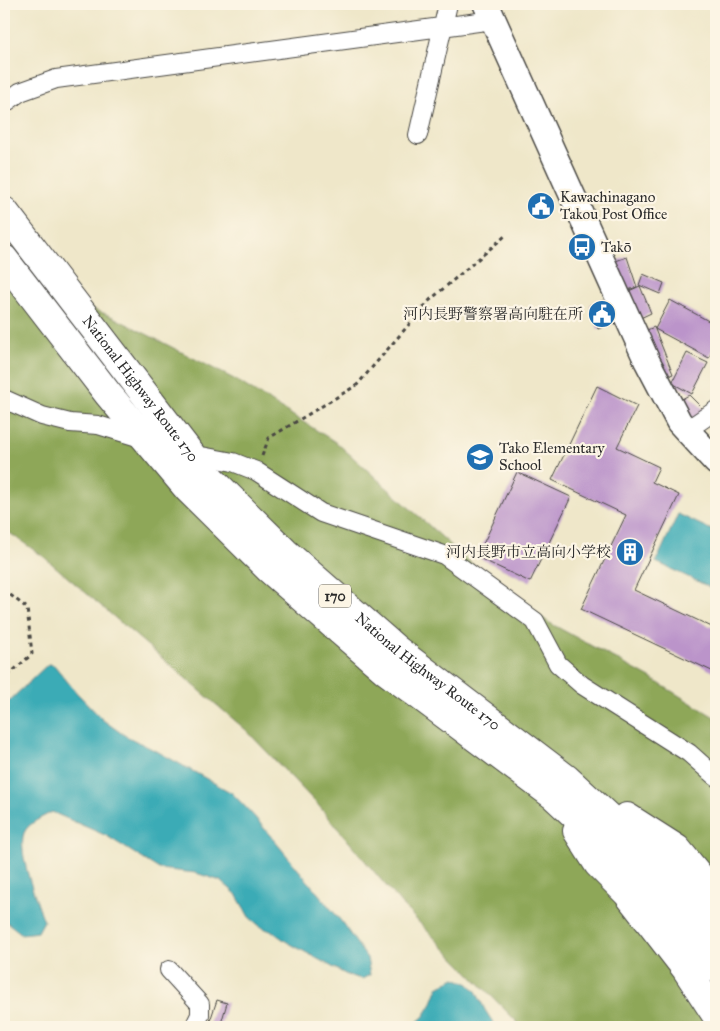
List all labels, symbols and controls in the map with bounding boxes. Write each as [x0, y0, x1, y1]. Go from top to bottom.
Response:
place label: Kawachinagano Takou Post Office [560, 188, 667, 223]
public building icon: Kawachinagano Takou Post Office [526, 191, 556, 221]
bus stop icon: Takō [567, 232, 597, 262]
place label: Takō [601, 238, 632, 256]
public building icon: 河内長野警察署高向駐在所 [587, 299, 617, 329]
place label: 河内長野警察署高向駐在所 [403, 305, 583, 323]
street label: National Highway Route 170 [79, 312, 202, 465]
place label: Tako Elementary School [499, 439, 606, 474]
school or university icon: Tako Elementary School [465, 442, 495, 472]
building icon: 河内長野市立高向小学校 [615, 537, 645, 567]
place label: 河内長野市立高向小学校 [446, 543, 611, 561]
road number: 170 [319, 584, 351, 608]
street label: National Highway Route 170 [352, 609, 504, 734]

